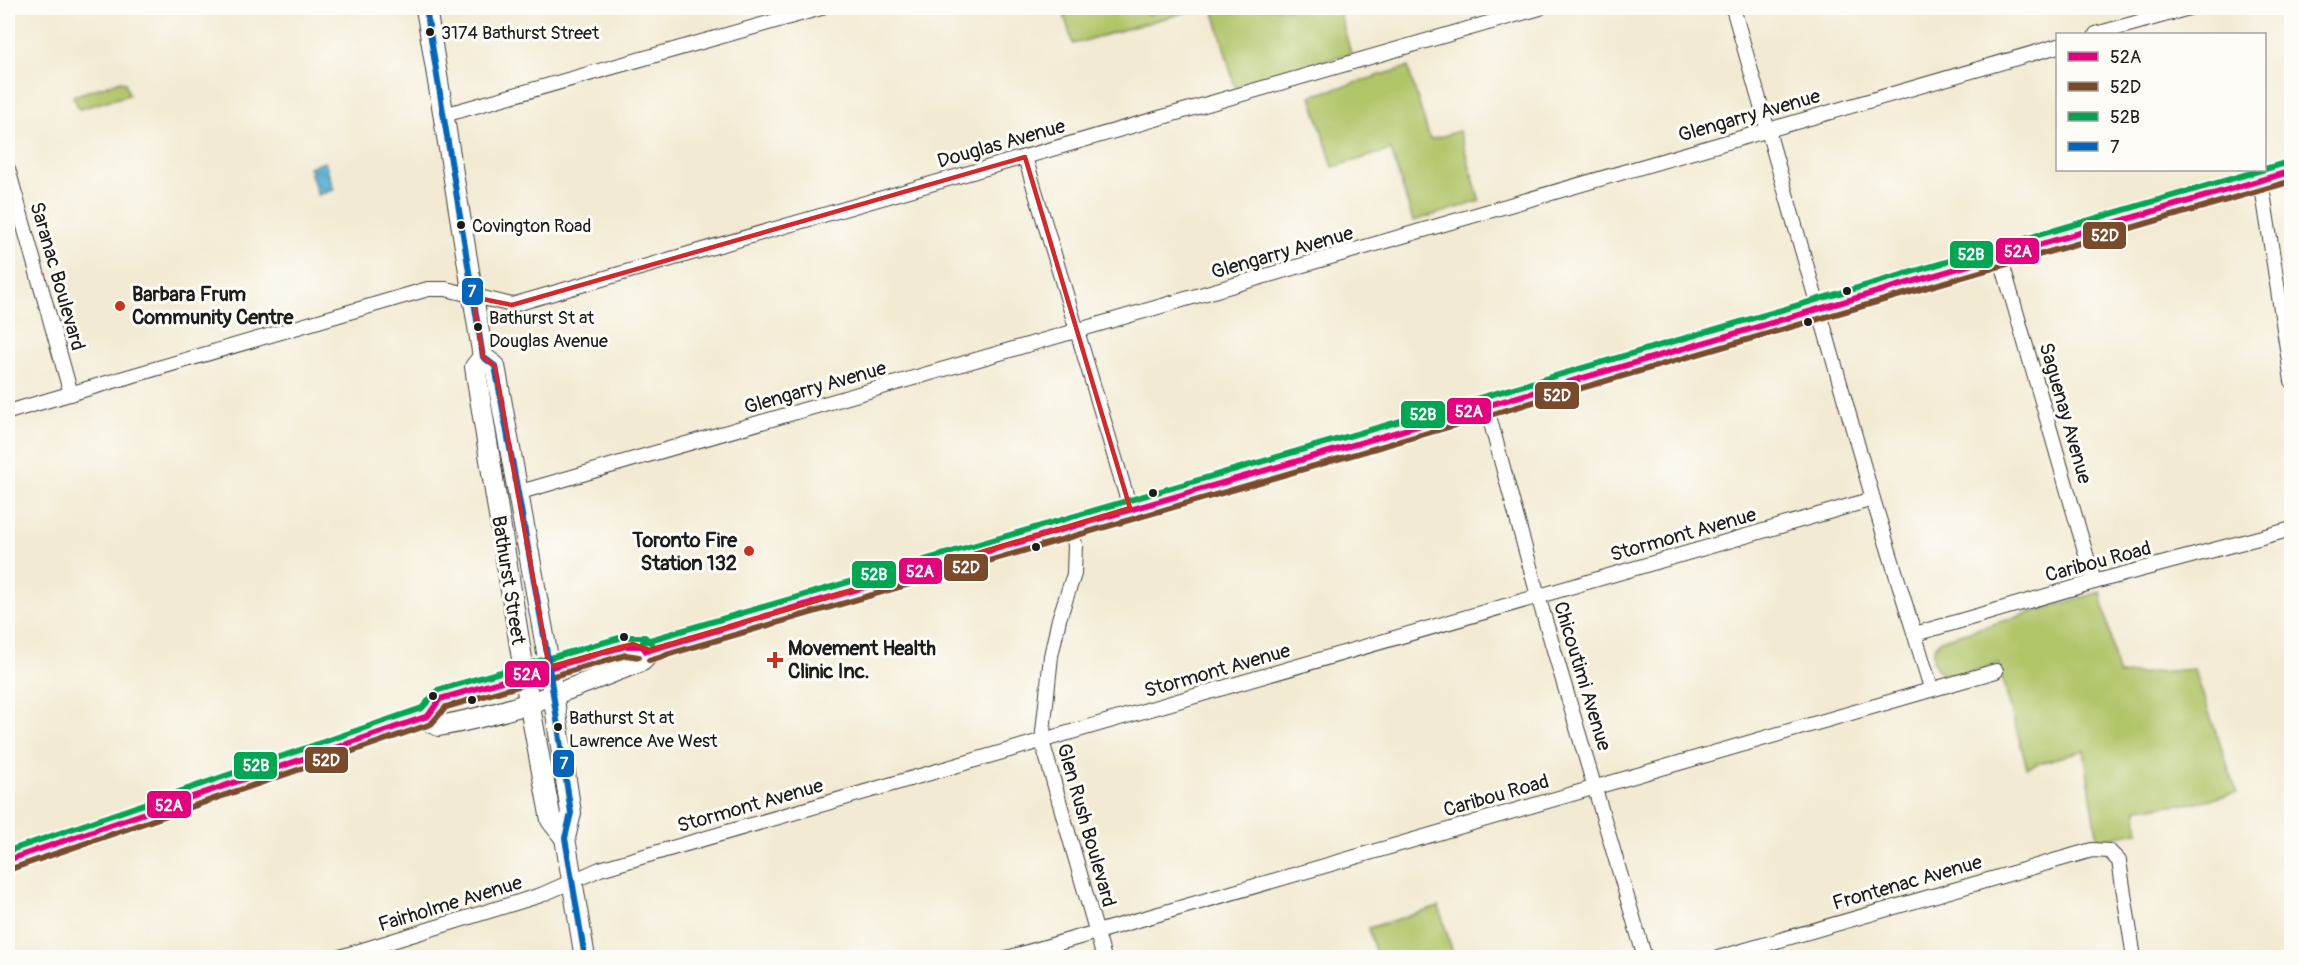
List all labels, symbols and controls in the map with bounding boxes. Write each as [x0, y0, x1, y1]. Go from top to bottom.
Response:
place label: 3174 Bathurst Street [441, 22, 600, 45]
marker: 3174 Bathurst Street [424, 26, 436, 38]
legend [2056, 33, 2266, 171]
text: 52A [2110, 46, 2142, 69]
text: 52D [2110, 76, 2141, 99]
street label: Glengarry Avenue [1675, 83, 1823, 148]
text: 52B [2110, 106, 2140, 129]
street label: Douglas Avenue [934, 113, 1068, 174]
text: 7 [2110, 136, 2120, 159]
street label: Saranac Boulevard [24, 199, 91, 353]
place label: Covington Road [472, 215, 591, 238]
marker: Covington Road [455, 219, 467, 231]
street label: Glengarry Avenue [1208, 220, 1356, 285]
line badge: 52D [2082, 221, 2127, 250]
text: 52D [2091, 226, 2119, 246]
line badge: 52A [1995, 237, 2040, 265]
line badge: 52B [1949, 240, 1994, 269]
text: 52A [2004, 242, 2033, 262]
text: 52B [1958, 245, 1984, 265]
line badge: 7 [461, 277, 484, 306]
place label: Barbara Frum Community Centre [132, 282, 295, 330]
text: 7 [468, 282, 477, 302]
unlabelled marker [1841, 285, 1853, 297]
marker: Barbara Frum Community Centre [113, 299, 127, 313]
place label: Bathurst St at Douglas Avenue [489, 307, 608, 353]
unlabelled marker [1802, 316, 1814, 328]
marker: Bathurst St at Douglas Avenue [472, 321, 484, 333]
street label: Saguenay Avenue [2033, 340, 2098, 487]
street label: Glengarry Avenue [741, 355, 889, 420]
line badge: 52D [1534, 381, 1580, 410]
text: 52D [1543, 386, 1571, 406]
line badge: 52A [1446, 397, 1492, 425]
line badge: 52B [1400, 400, 1446, 429]
text: 52A [1455, 402, 1484, 422]
text: 52B [1410, 405, 1436, 425]
unlabelled marker [1147, 487, 1159, 499]
street label: Stormont Avenue [1607, 502, 1759, 567]
street label: Bathurst Street [486, 514, 531, 647]
place label: Toronto Fire Station 132 [631, 528, 738, 576]
street label: Caribou Road [2042, 535, 2154, 588]
unlabelled marker [1030, 541, 1042, 553]
marker: Toronto Fire Station 132 [742, 544, 756, 558]
line badge: 52D [943, 553, 989, 582]
line badge: 52A [898, 557, 943, 585]
text: 52D [952, 558, 980, 578]
line badge: 52B [851, 560, 897, 589]
text: 52A [906, 562, 935, 582]
text: 52B [861, 565, 887, 585]
street label: Chicoutimi Avenue [1548, 599, 1617, 754]
unlabelled marker [618, 631, 630, 643]
place label: Movement Health Clinic Inc. [788, 636, 936, 684]
street label: Stormont Avenue [1141, 638, 1293, 703]
marker: Movement Health Clinic Inc. [766, 651, 784, 669]
line badge: 52A [504, 660, 550, 688]
text: 52A [513, 665, 542, 685]
unlabelled marker [427, 690, 439, 702]
unlabelled marker [466, 694, 478, 706]
place label: Bathurst St at Lawrence Ave West [569, 707, 718, 753]
marker: Bathurst St at Lawrence Ave West [552, 721, 564, 733]
street label: Glen Rush Boulevard [1051, 741, 1122, 910]
line badge: 52D [304, 746, 349, 774]
line badge: 7 [552, 749, 575, 778]
line badge: 52B [233, 751, 278, 780]
text: 52D [312, 751, 340, 771]
text: 7 [560, 754, 569, 774]
text: 52B [243, 756, 269, 776]
street label: Caribou Road [1440, 768, 1552, 822]
street label: Stormont Avenue [674, 773, 826, 838]
line badge: 52A [146, 790, 192, 819]
text: 52A [155, 796, 184, 816]
street label: Frontenac Avenue [1829, 849, 1985, 916]
street label: Fairholme Avenue [375, 870, 525, 937]

